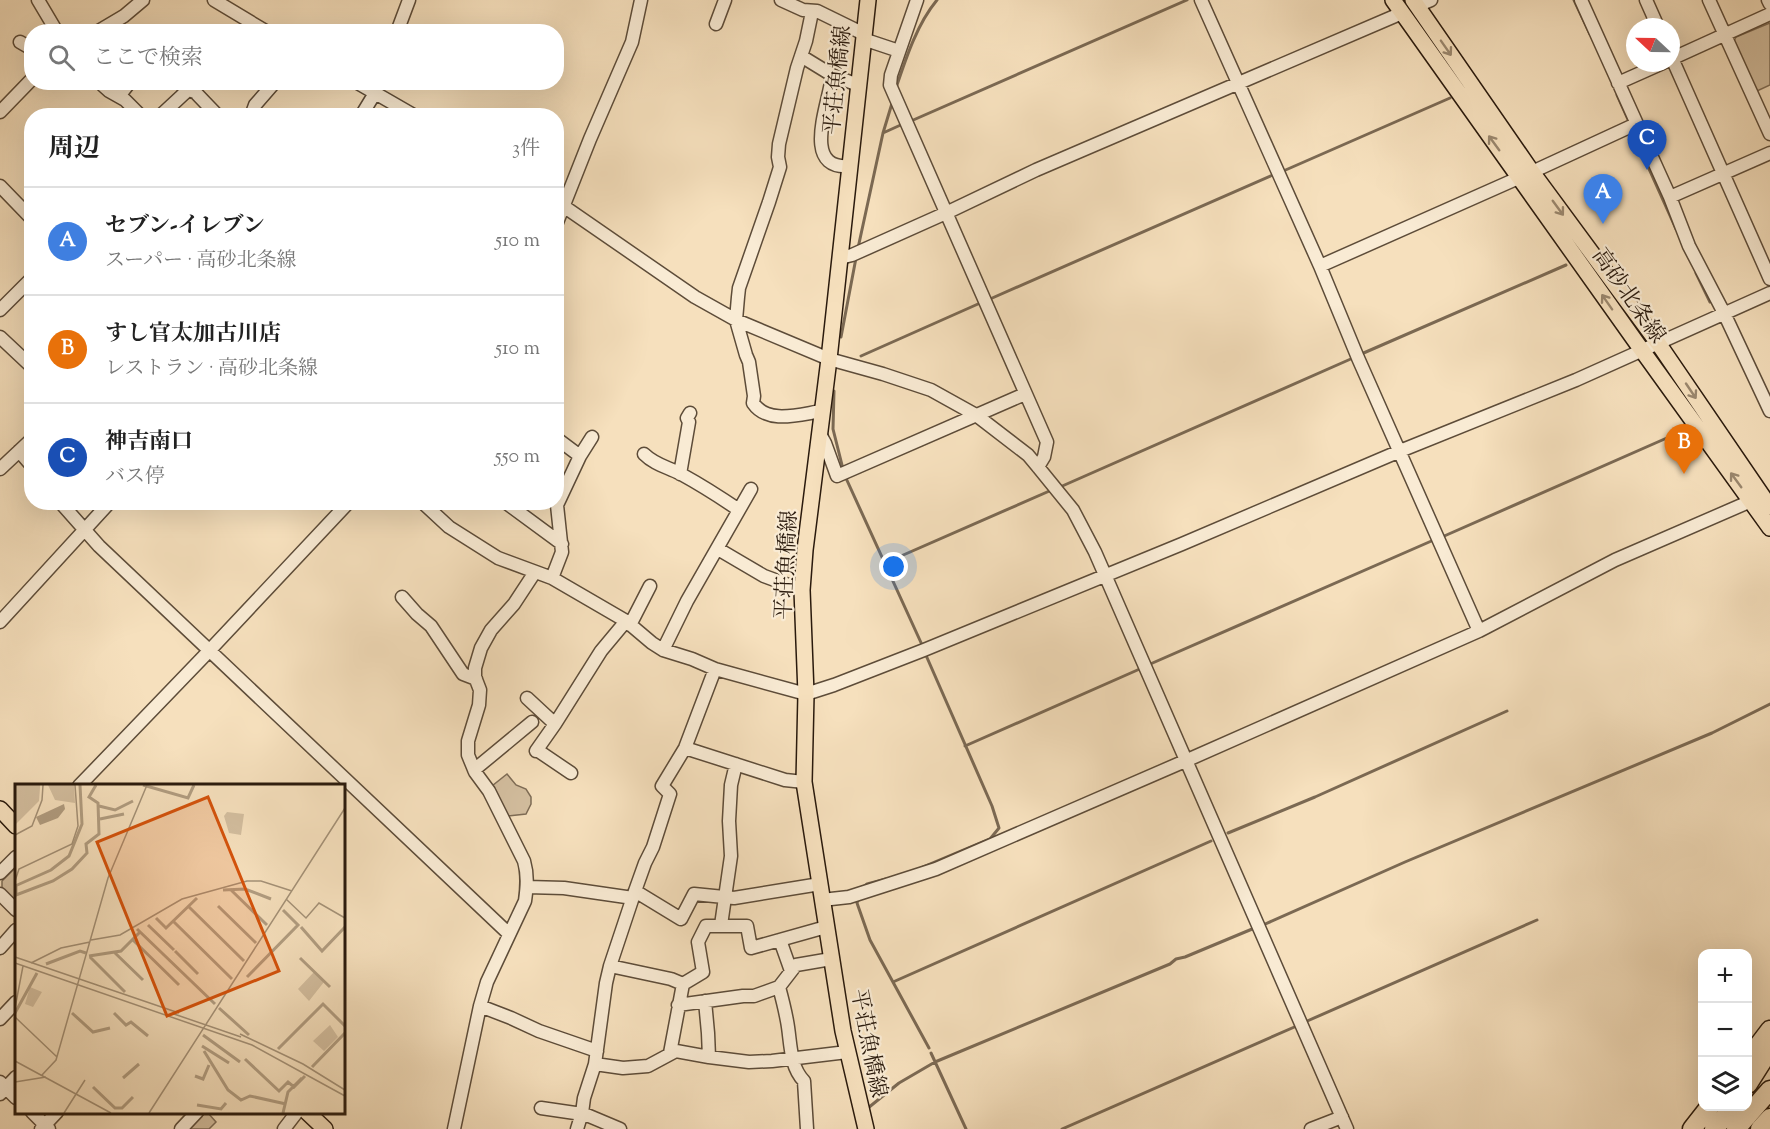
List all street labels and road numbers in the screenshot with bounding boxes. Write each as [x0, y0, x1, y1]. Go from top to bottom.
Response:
street label: 平荘魚橋線 [817, 24, 861, 137]
street label: 高砂北条線 [1583, 242, 1672, 351]
street label: 平荘魚橋線 [769, 509, 807, 621]
street label: 平荘魚橋線 [841, 987, 893, 1101]

